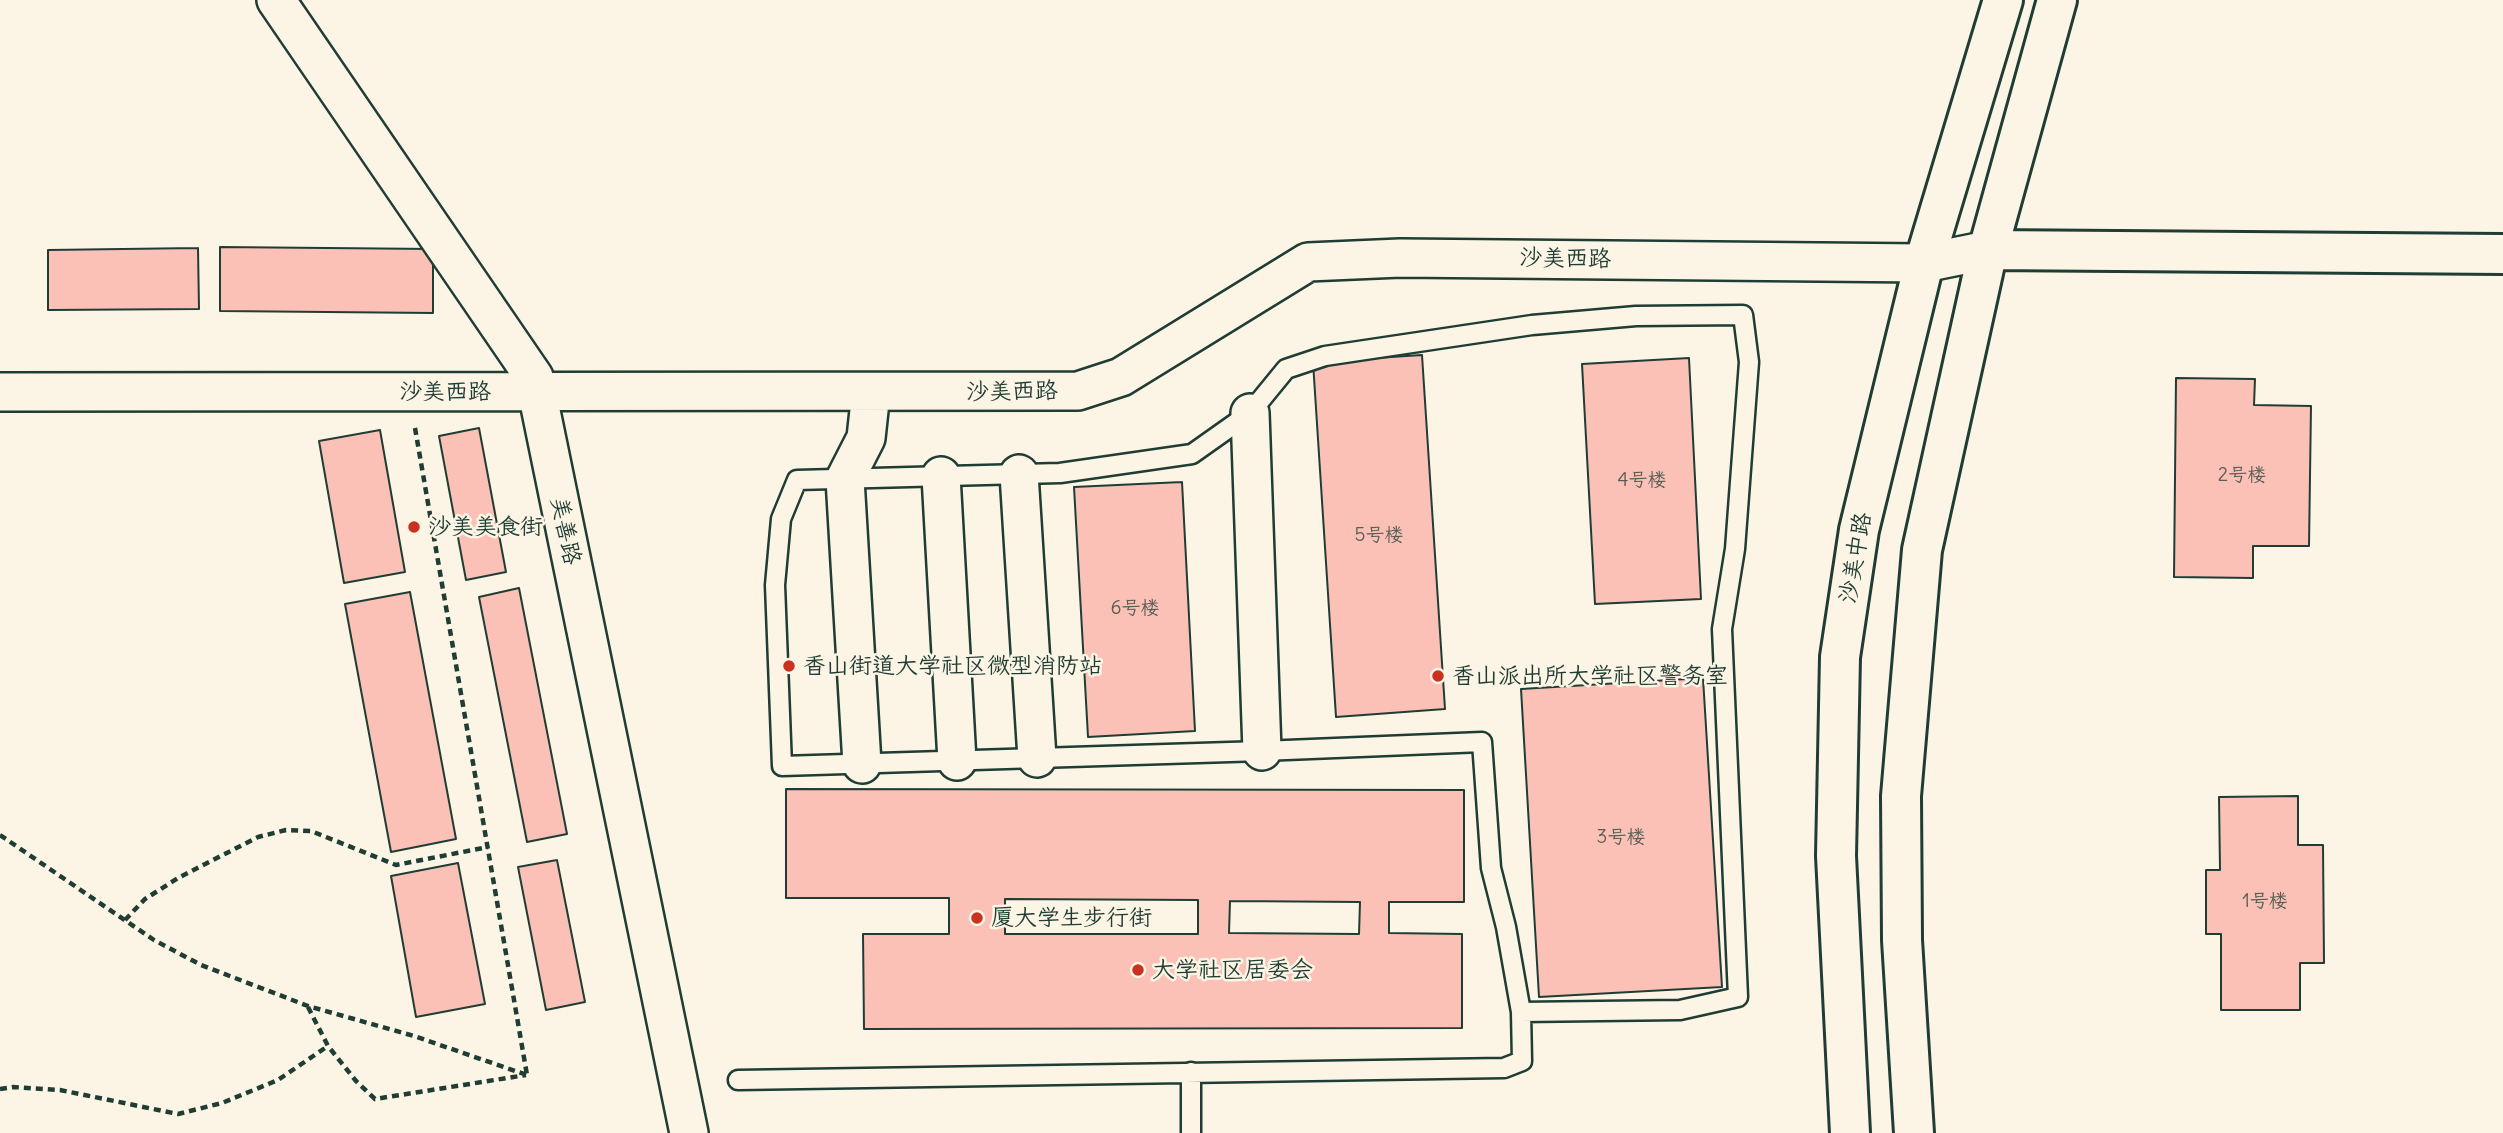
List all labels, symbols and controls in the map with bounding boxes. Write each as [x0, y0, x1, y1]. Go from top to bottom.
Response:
street label: 沙美西路 [1519, 244, 1611, 274]
street label: 沙美西路 [966, 377, 1058, 407]
street label: 沙美西路 [399, 378, 491, 406]
house number: 2号楼 [2218, 465, 2266, 487]
house number: 4号楼 [1618, 470, 1666, 492]
street label: 美善路 [544, 494, 586, 568]
street label: 沙美中路 [1834, 510, 1878, 606]
place label: 沙美美食街 [428, 513, 543, 541]
marker: 沙美美食街 [406, 519, 422, 535]
house number: 5号楼 [1355, 525, 1403, 547]
house number: 6号楼 [1111, 598, 1159, 620]
place label: 香山街道大学社区微型消防站 [803, 652, 1102, 680]
marker: 香山街道大学社区微型消防站 [781, 658, 797, 674]
place label: 香山派出所大学社区警务室 [1452, 662, 1728, 690]
marker: 香山派出所大学社区警务室 [1430, 668, 1446, 684]
house number: 3号楼 [1597, 827, 1645, 849]
house number: 1号楼 [2242, 891, 2288, 913]
place label: 厦大学生步行街 [991, 904, 1152, 932]
marker: 厦大学生步行街 [969, 910, 985, 926]
place label: 大学社区居委会 [1152, 956, 1313, 984]
marker: 大学社区居委会 [1130, 962, 1146, 978]

